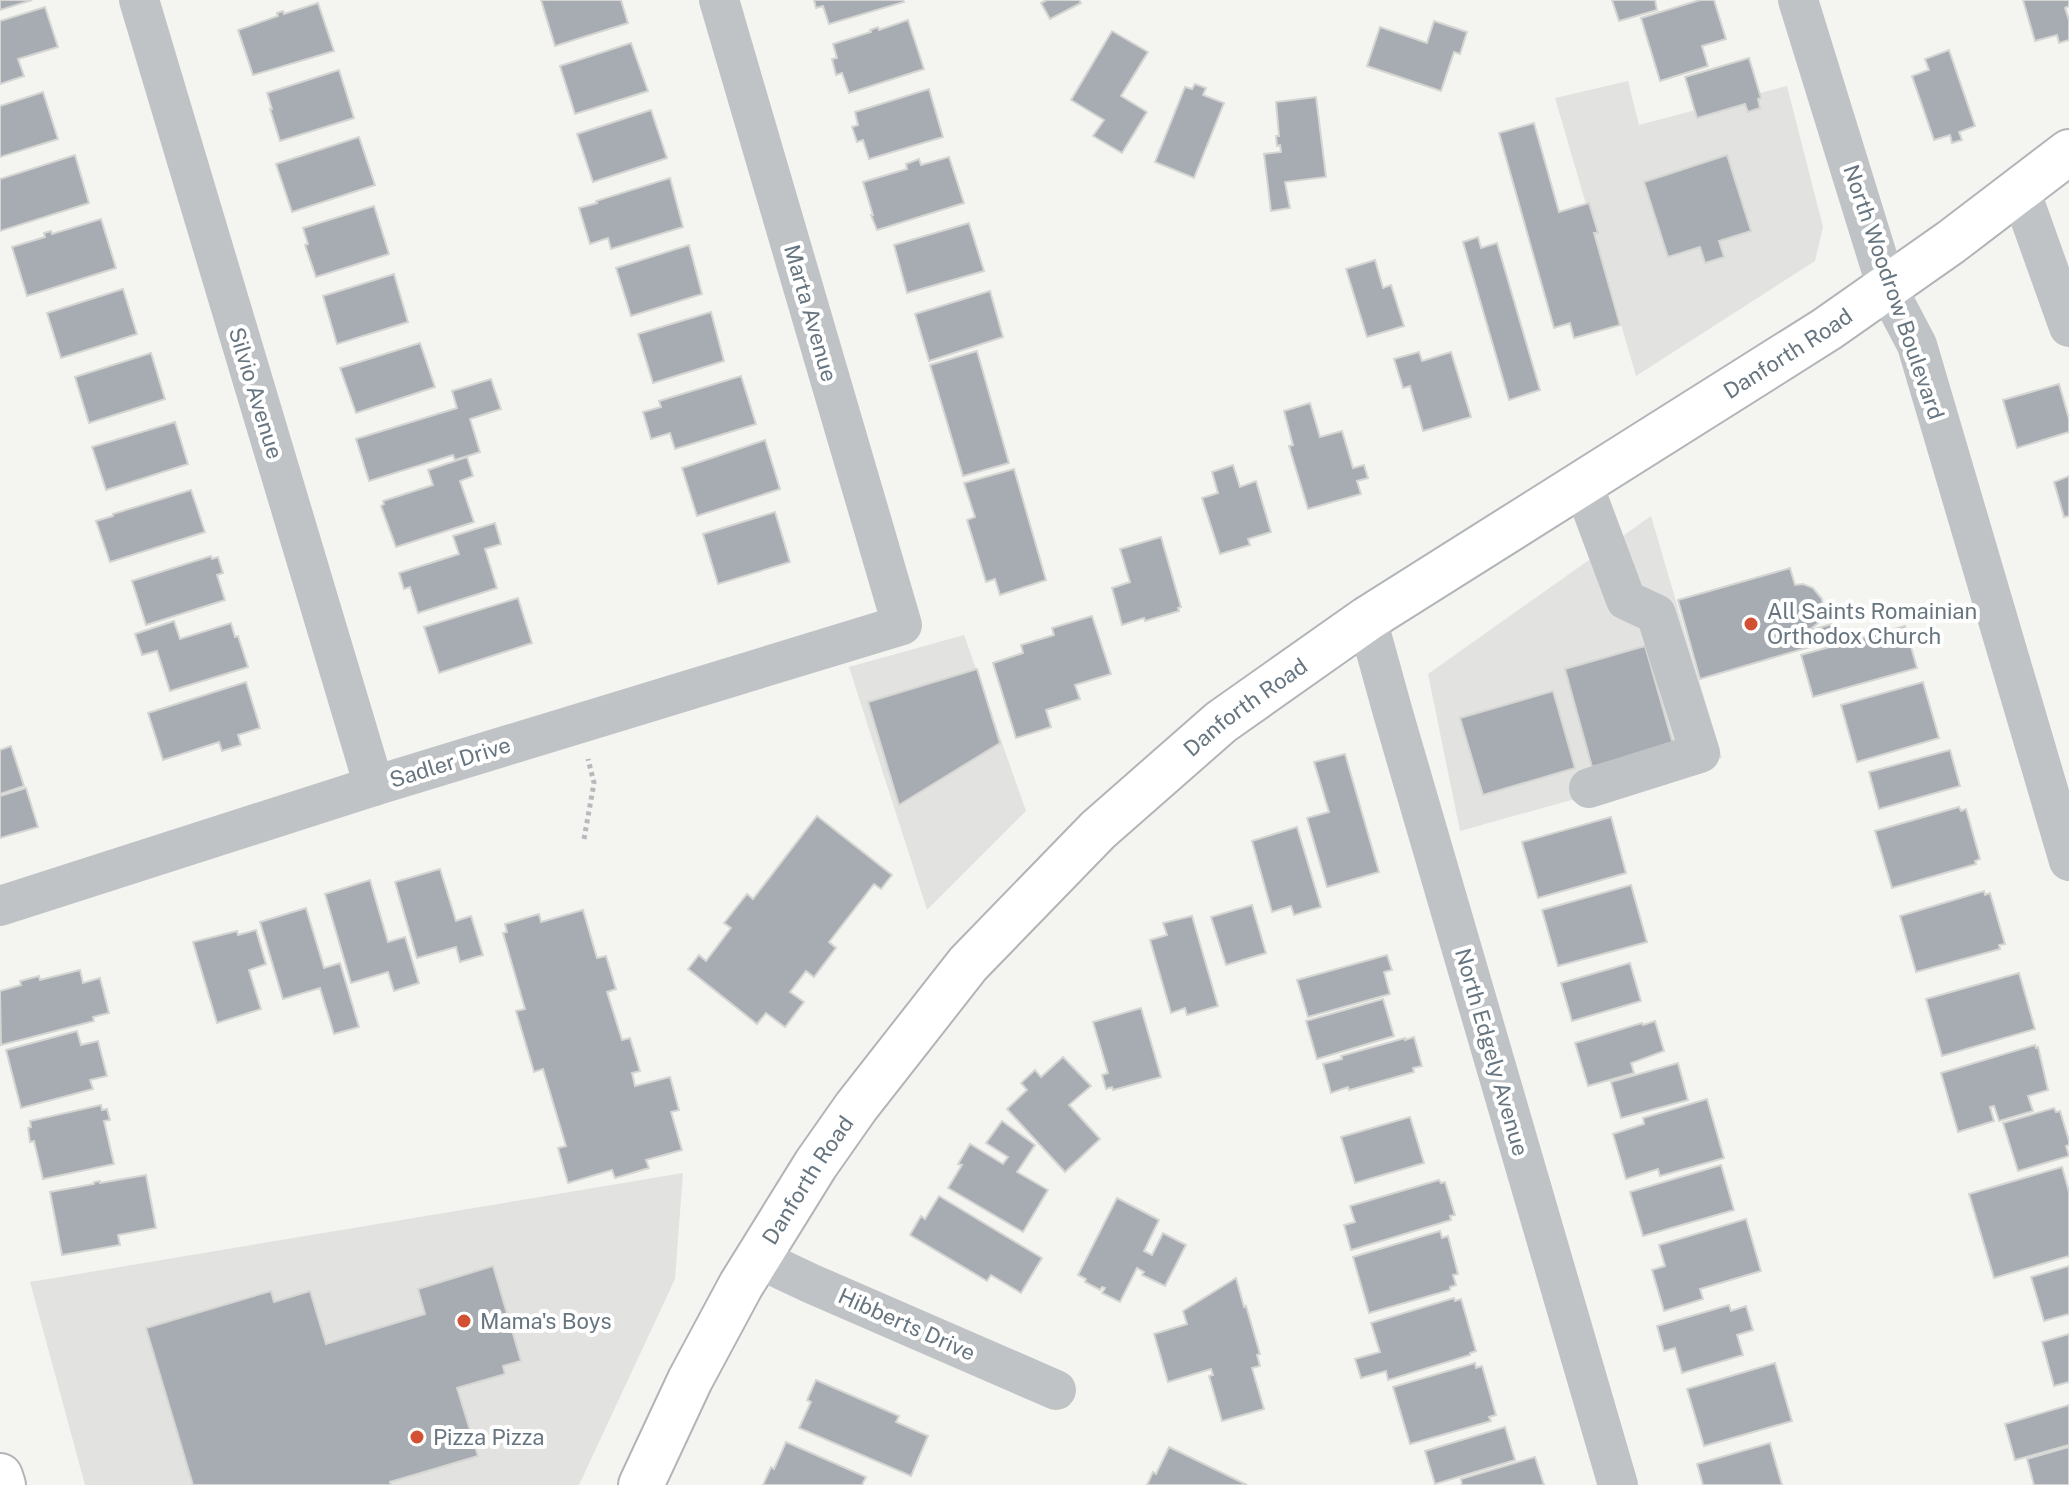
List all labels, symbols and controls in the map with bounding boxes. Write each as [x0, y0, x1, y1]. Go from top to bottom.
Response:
street label: North Woodrow Boulevard [1838, 161, 1950, 423]
street label: Marta Avenue [779, 241, 843, 385]
street label: Danforth Road [1718, 302, 1857, 404]
street label: Silvio Avenue [224, 324, 288, 462]
place label: All Saints Romainian Orthodox Church [1767, 598, 1977, 649]
marker: All Saints Romainian Orthodox Church [1742, 615, 1760, 633]
street label: Danforth Road [1178, 652, 1312, 762]
street label: Sadler Drive [386, 731, 514, 793]
street label: North Edgely Avenue [1450, 945, 1534, 1159]
street label: Danforth Road [757, 1111, 859, 1249]
street label: Hibberts Drive [835, 1282, 979, 1366]
place label: Mama's Boys [480, 1308, 612, 1334]
marker: Mama's Boys [455, 1312, 473, 1330]
place label: Pizza Pizza [433, 1424, 545, 1450]
marker: Pizza Pizza [408, 1428, 426, 1446]

